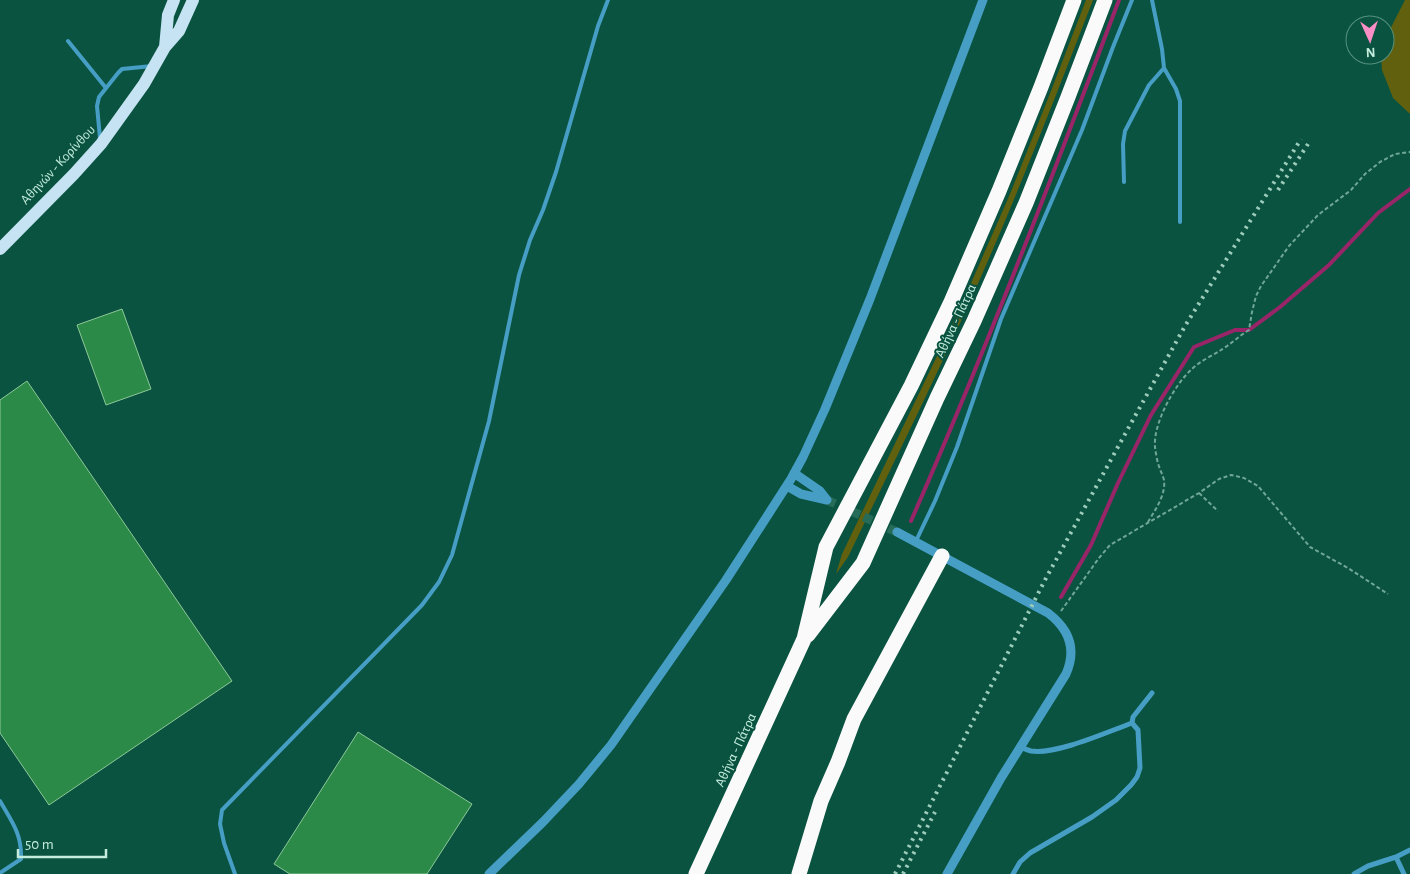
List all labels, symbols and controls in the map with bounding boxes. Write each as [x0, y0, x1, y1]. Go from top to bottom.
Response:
north arrow [1345, 15, 1395, 65]
text: N [1365, 45, 1376, 59]
street label: Αθηνών - Κορίνθου [18, 123, 98, 207]
street label: Αθήνα - Πάτρα [933, 282, 979, 360]
street label: Αθήνα - Πάτρα [713, 711, 759, 789]
scale bar [18, 826, 105, 858]
text: 50 m [25, 837, 54, 852]

